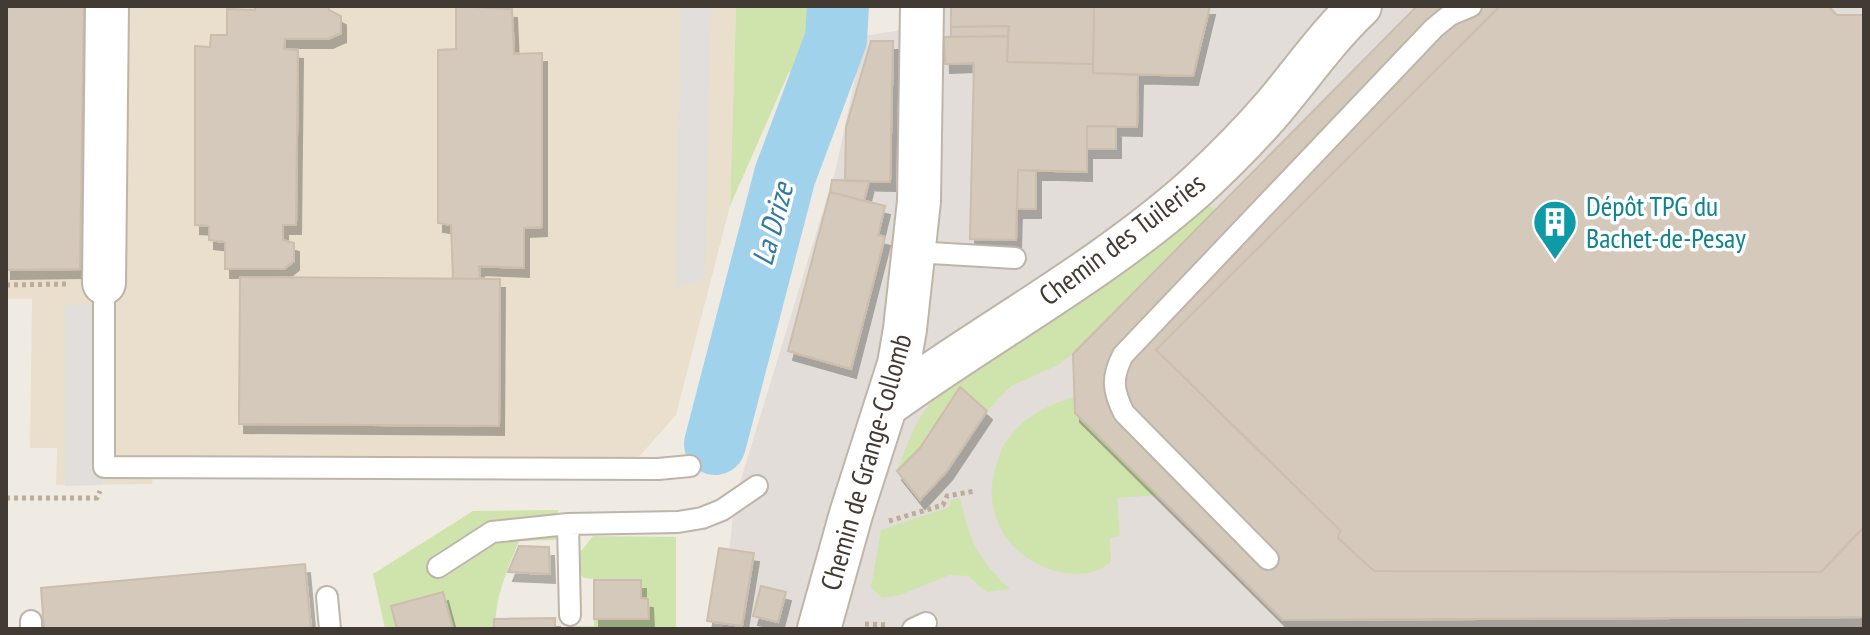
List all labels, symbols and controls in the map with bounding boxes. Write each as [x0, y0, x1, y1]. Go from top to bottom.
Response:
street label: Chemin des Tuileries [1031, 164, 1212, 313]
water label: La Drize [742, 177, 802, 269]
place label: Dépôt TPG du Bachet-de-Pesay [1586, 187, 1746, 256]
building icon: Dépôt TPG du Bachet-de-Pesay [1531, 198, 1579, 261]
street label: Chemin de Grange-Collomb [811, 329, 920, 594]

